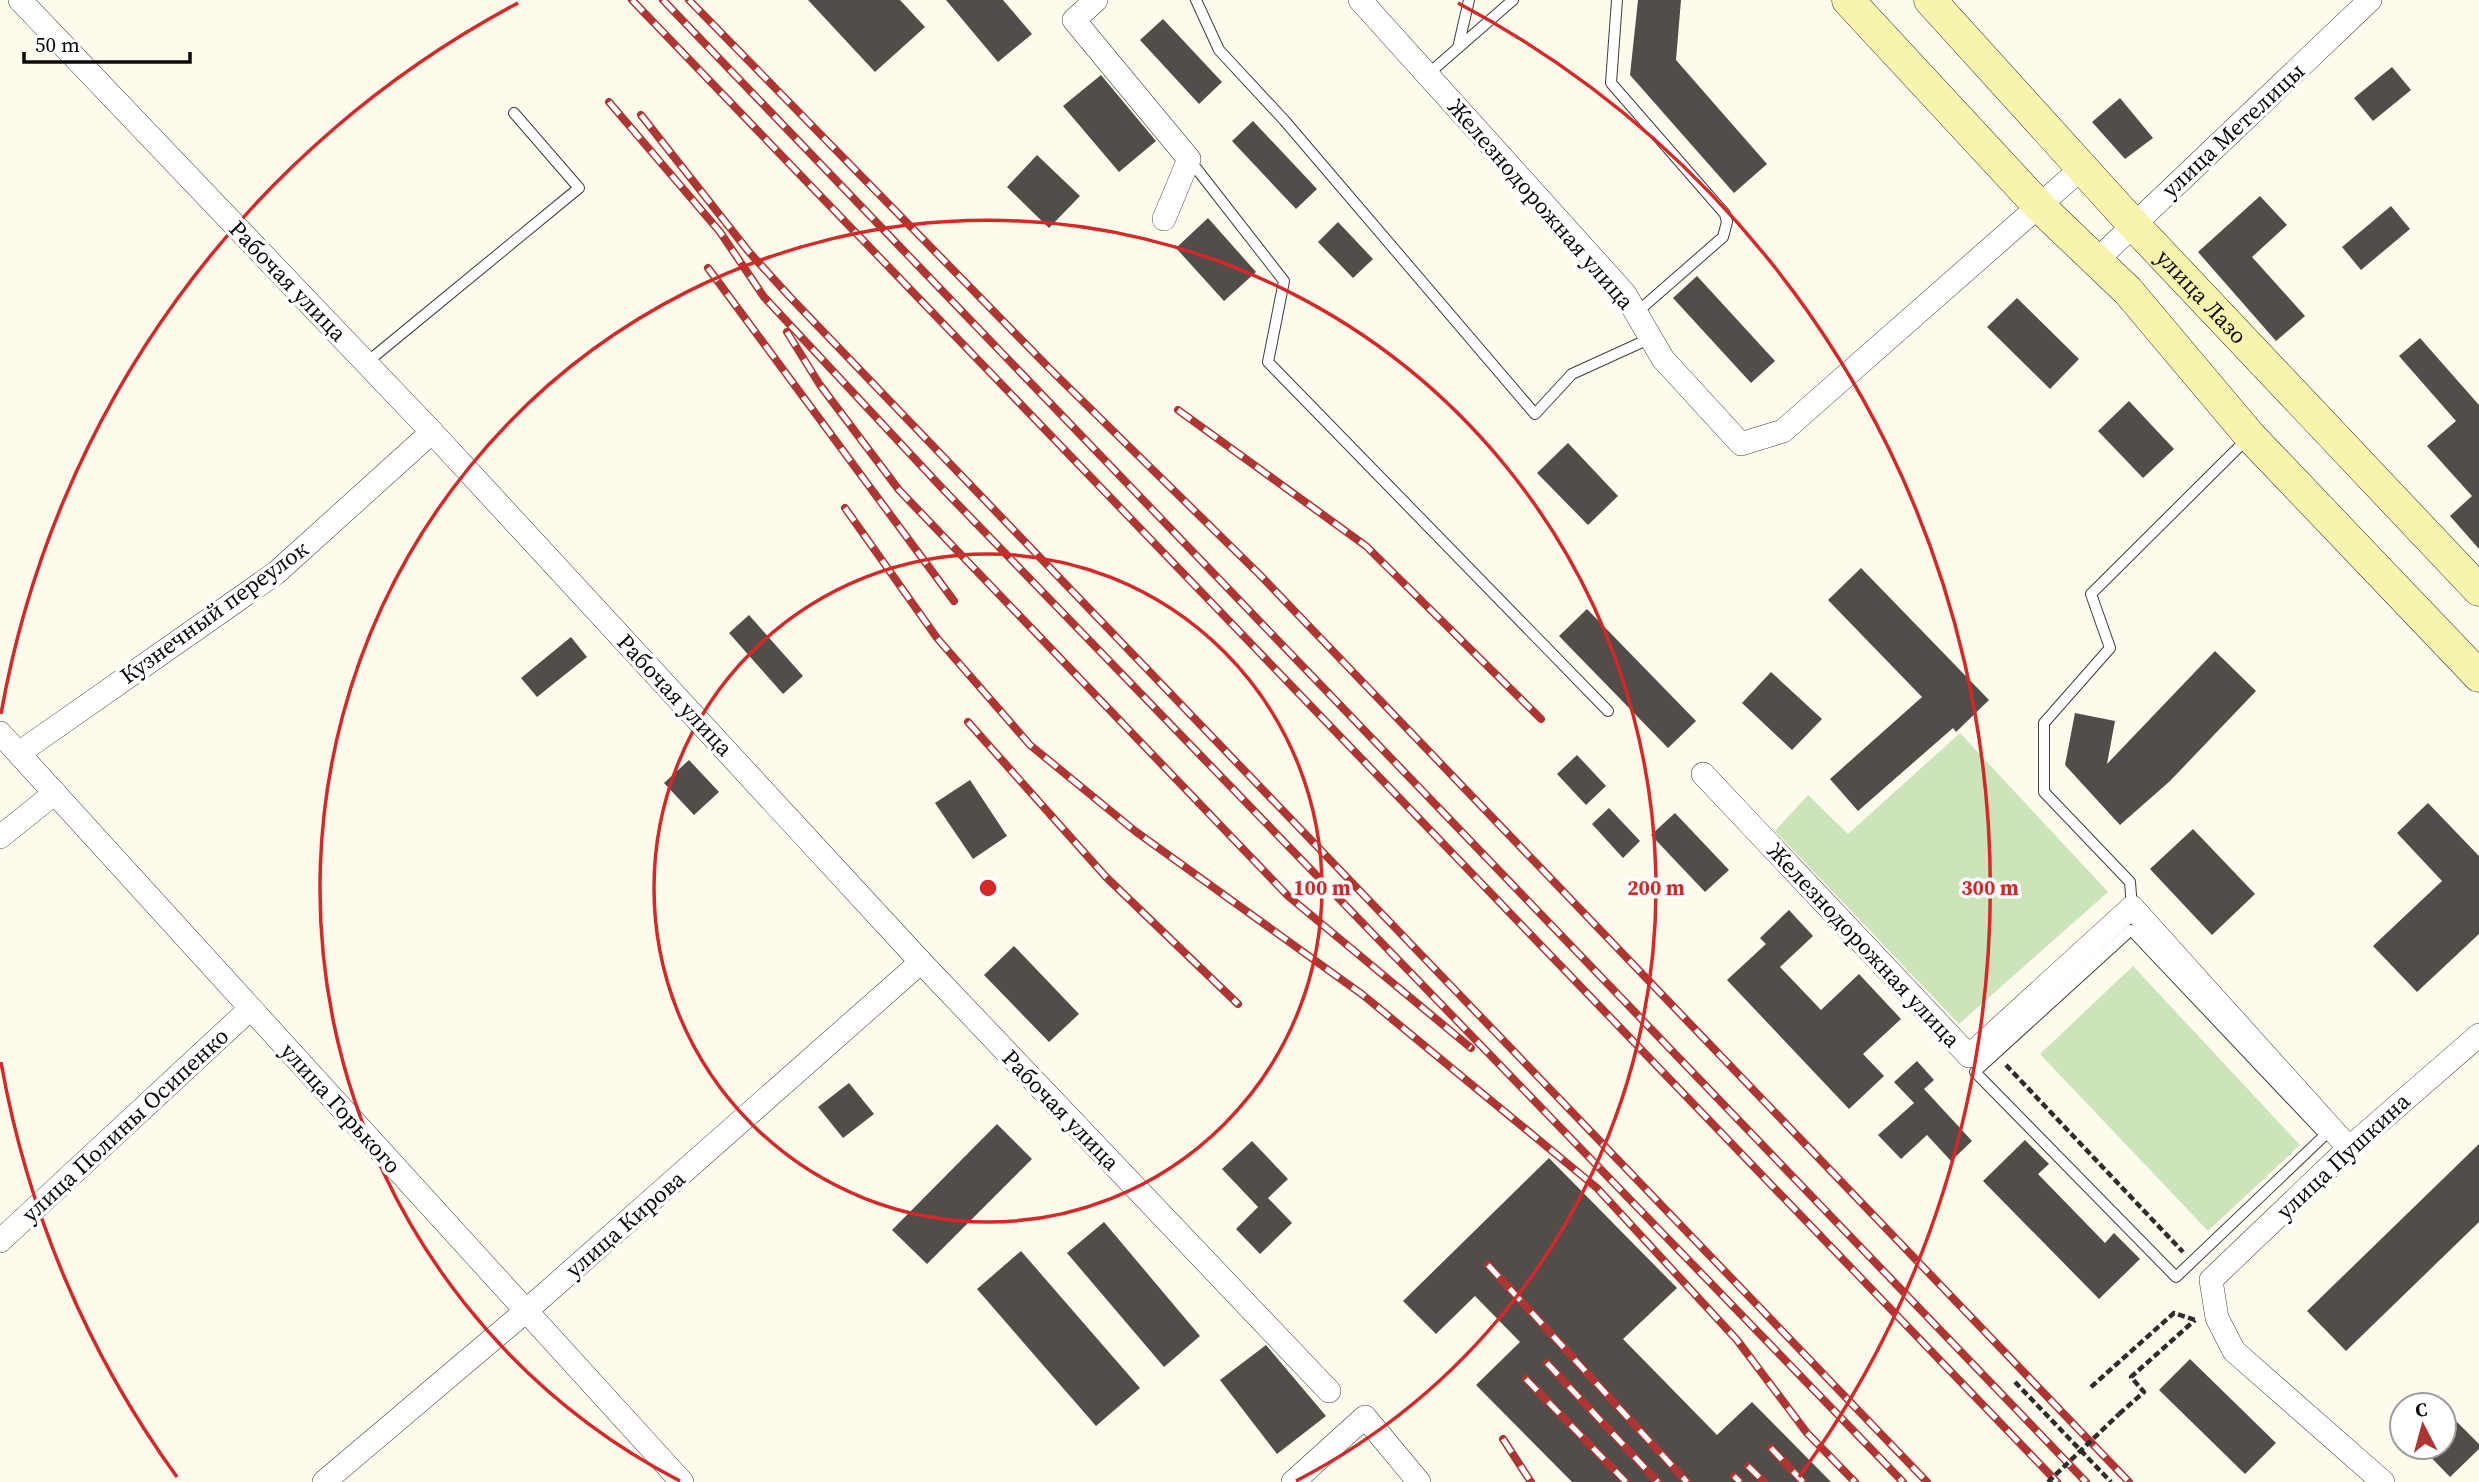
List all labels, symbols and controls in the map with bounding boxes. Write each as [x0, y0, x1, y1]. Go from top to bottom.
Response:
scale bar [24, 21, 191, 65]
text: 50 m [35, 30, 80, 59]
street label: улица Метелицы [2154, 55, 2312, 205]
street label: Железнодорожная улица [1440, 92, 1642, 317]
street label: Рабочая улица [222, 213, 354, 349]
street label: улица Лазо [2149, 242, 2254, 351]
street label: Кузнечный переулок [113, 533, 315, 691]
street label: Рабочая улица [610, 627, 740, 764]
street label: Железнодорожная улица [1760, 835, 1968, 1055]
text: 100 m [1293, 873, 1351, 902]
text: 200 m [1627, 873, 1685, 902]
text: 300 m [1961, 873, 2019, 902]
centre of rings [976, 876, 1000, 900]
street label: улица Полины Осипенко [14, 1020, 236, 1230]
street label: улица Горького [273, 1035, 409, 1181]
street label: Рабочая улица [995, 1042, 1127, 1178]
street label: улица Пушкина [2269, 1085, 2417, 1227]
street label: улица Кирова [558, 1163, 692, 1285]
north arrow [2388, 1391, 2458, 1461]
text: С [2414, 1396, 2429, 1423]

